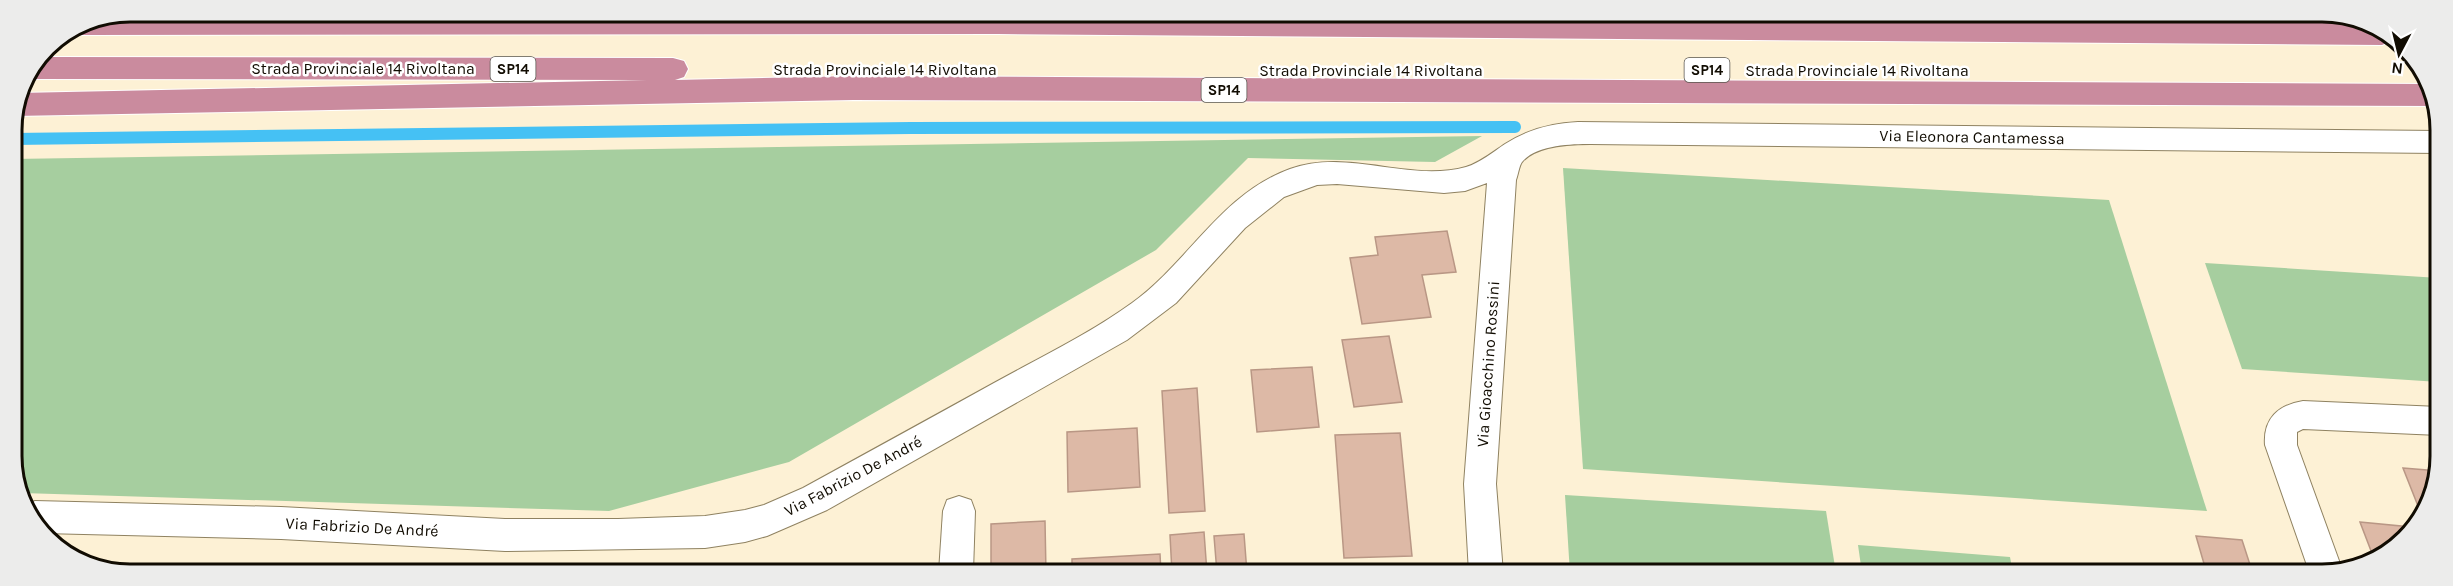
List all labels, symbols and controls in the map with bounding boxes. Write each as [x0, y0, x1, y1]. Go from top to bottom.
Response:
north arrow [2369, 24, 2429, 84]
road number: SP14 [490, 57, 536, 81]
road number: SP14 [1684, 58, 1730, 82]
text: N [2390, 58, 2404, 79]
street label: Strada Provinciale 14 Rivoltana [251, 59, 475, 78]
street label: Strada Provinciale 14 Rivoltana [773, 60, 997, 79]
street label: Strada Provinciale 14 Rivoltana [1259, 61, 1483, 80]
street label: Strada Provinciale 14 Rivoltana [1745, 61, 1969, 80]
road number: SP14 [1202, 78, 1246, 102]
street label: Via Eleonora Cantamessa [1879, 126, 2065, 148]
street label: Via Gioacchino Rossini [1473, 280, 1503, 448]
street label: Via Fabrizio De André [781, 432, 925, 520]
street label: Via Fabrizio De André [285, 514, 439, 540]

